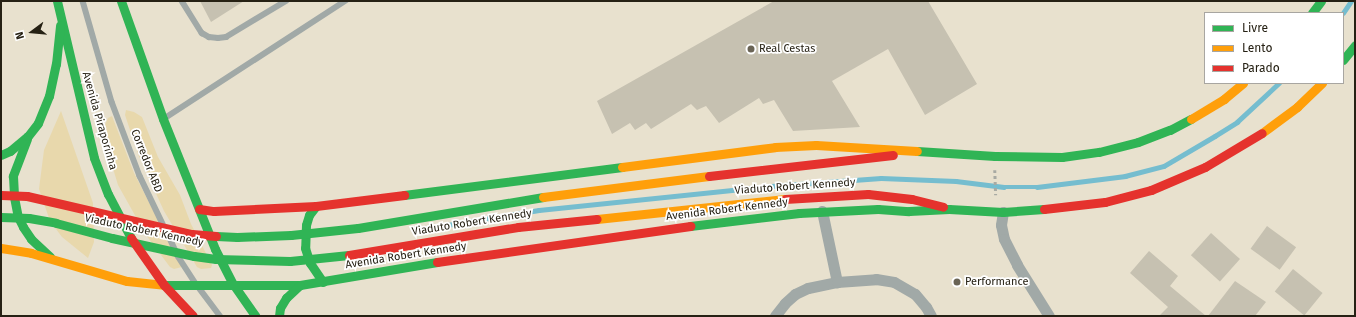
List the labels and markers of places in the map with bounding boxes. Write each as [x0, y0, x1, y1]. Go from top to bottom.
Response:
place label: Real Cestas [759, 42, 815, 56]
marker: Real Cestas [746, 44, 756, 54]
place label: Performance [965, 275, 1028, 289]
marker: Performance [952, 277, 962, 287]

